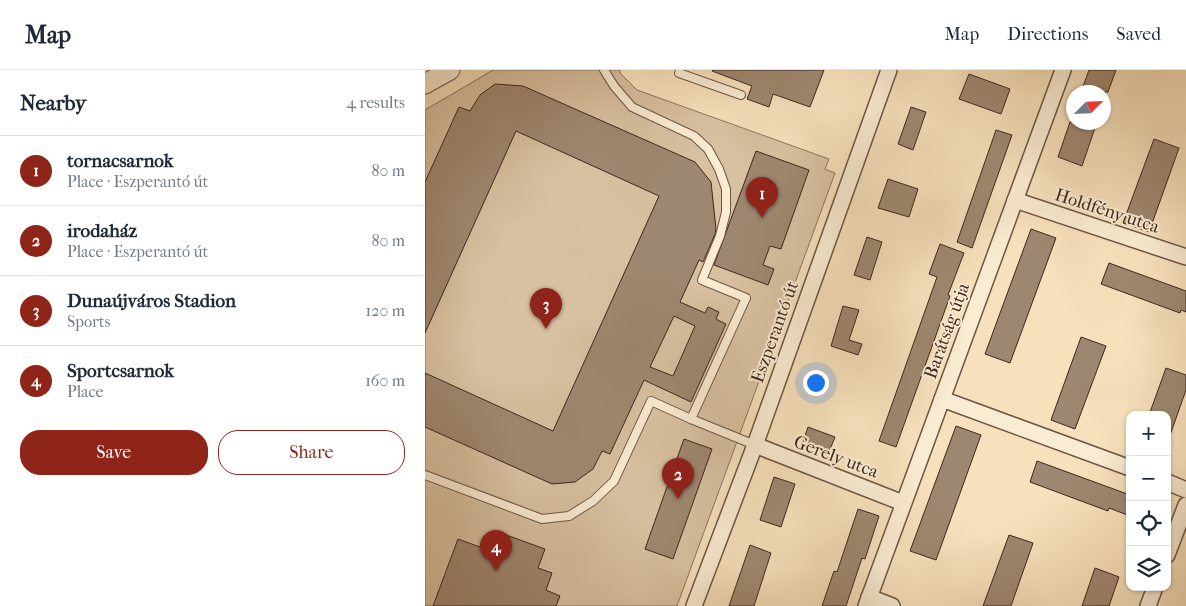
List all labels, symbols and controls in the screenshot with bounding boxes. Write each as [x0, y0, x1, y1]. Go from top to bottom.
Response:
text: Map [25, 21, 71, 49]
text: Map [945, 24, 979, 45]
text: Directions [1007, 24, 1088, 45]
text: Saved [1116, 24, 1161, 45]
north arrow [1066, 85, 1111, 130]
text: Nearby [20, 91, 86, 115]
text: 4 results [347, 93, 405, 112]
text: tornacsarnok [67, 150, 174, 172]
text: 1 [33, 161, 39, 180]
text: 80 m [371, 161, 405, 180]
text: Place · Eszperantó út [67, 172, 208, 191]
pin: 1 [746, 177, 778, 218]
street label: Holdfény utca [1052, 184, 1162, 238]
text: irodaház [67, 220, 137, 242]
text: 2 [32, 231, 40, 250]
text: 80 m [371, 231, 405, 250]
text: Place · Eszperantó út [67, 242, 208, 261]
street label: Eszperantó út [747, 278, 803, 386]
street label: Barátság útja [920, 280, 974, 382]
pin: 3 [530, 288, 562, 329]
text: Dunaújváros Stadion [67, 290, 236, 312]
text: 3 [33, 301, 39, 320]
text: 120 m [366, 301, 405, 320]
text: Sports [67, 312, 110, 331]
text: Sportcsarnok [67, 360, 174, 382]
your location [803, 370, 829, 396]
text: 4 [31, 371, 41, 390]
text: 160 m [365, 371, 405, 390]
text: Place [67, 382, 103, 401]
map controls [1126, 411, 1171, 591]
button: + [1126, 411, 1171, 456]
button: Save [20, 430, 208, 475]
button: Share [218, 430, 405, 475]
street label: Gerely utca [791, 431, 882, 483]
button: − [1126, 456, 1171, 501]
pin: 2 [662, 458, 694, 499]
button: locate [1126, 501, 1171, 546]
pin: 4 [480, 530, 512, 571]
button: layers [1126, 546, 1171, 591]

